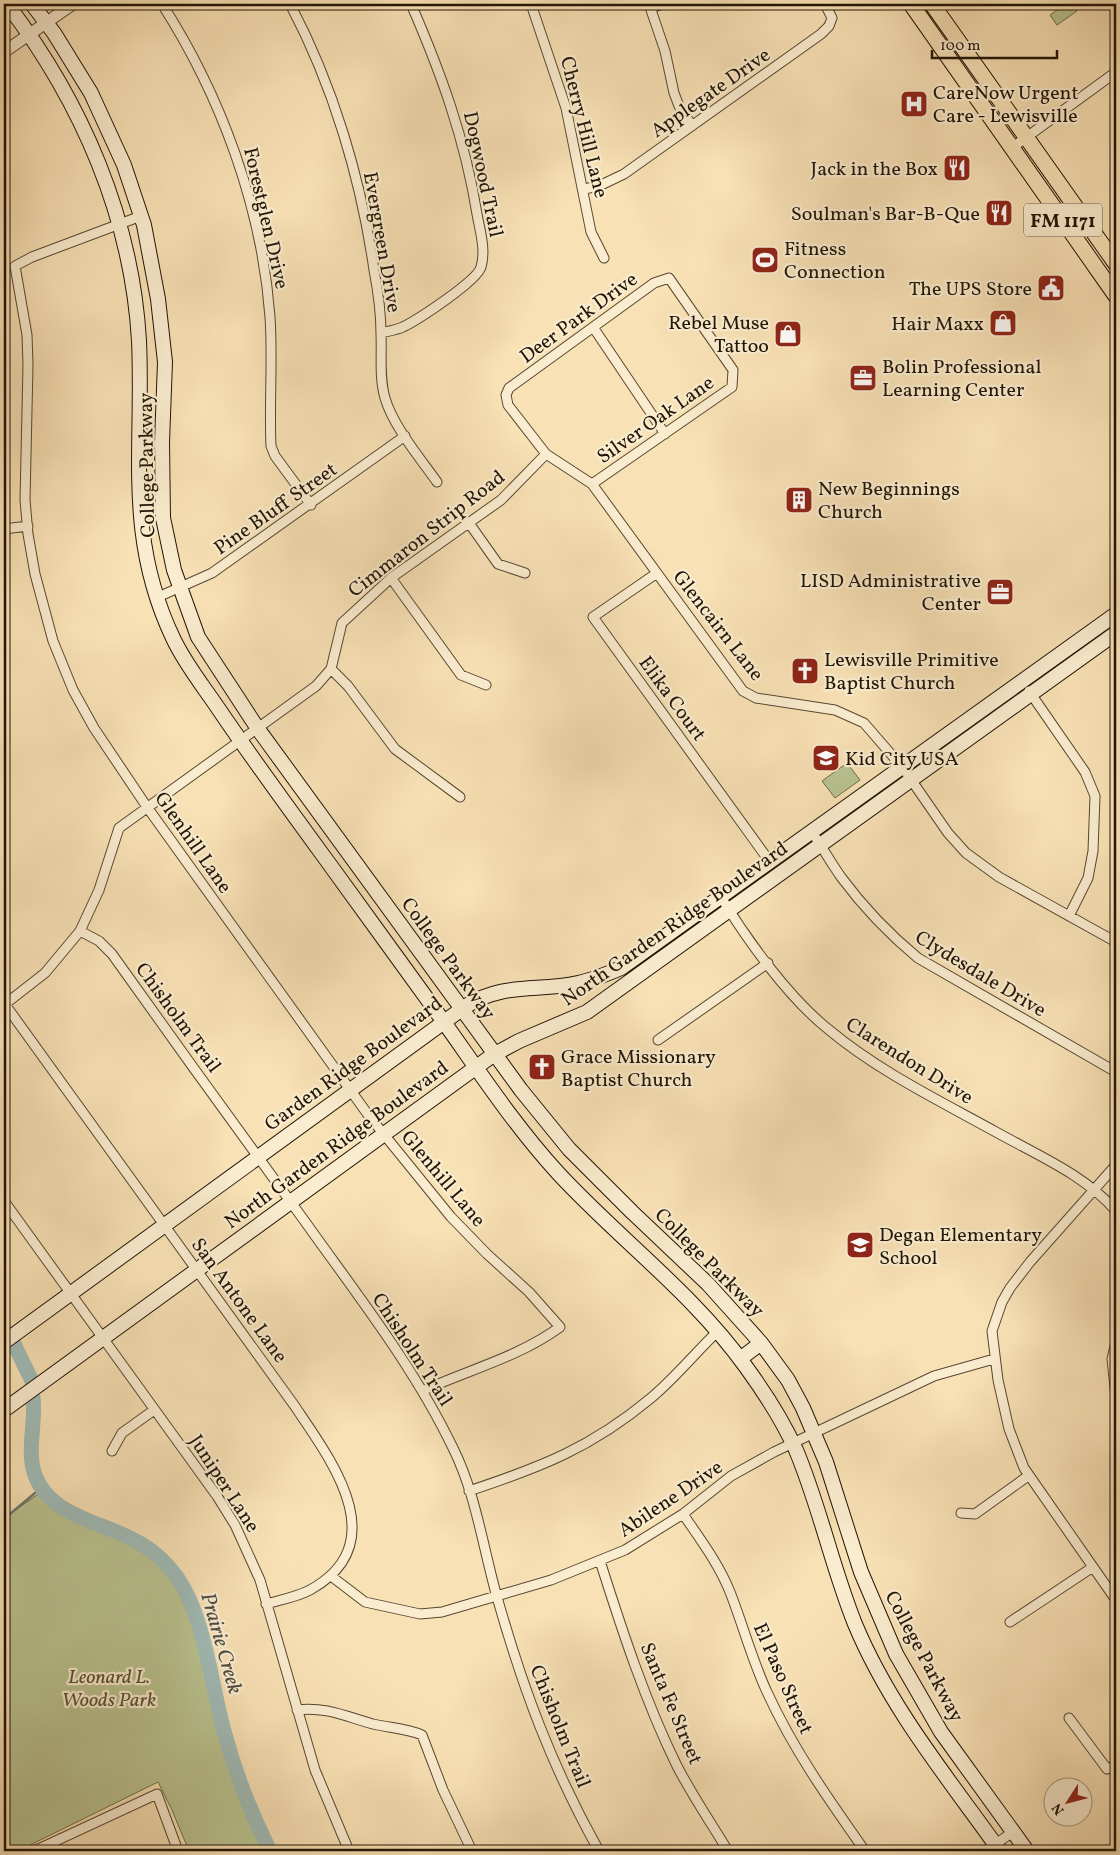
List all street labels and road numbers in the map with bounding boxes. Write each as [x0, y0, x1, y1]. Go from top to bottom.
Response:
street label: Applegate Drive [646, 42, 777, 145]
street label: Cherry Hill Lane [552, 54, 614, 201]
street label: Dogwood Trail [455, 109, 509, 240]
street label: Forestglen Drive [235, 145, 295, 292]
street label: Evergreen Drive [355, 170, 407, 315]
road number: FM 1171 [1024, 204, 1102, 236]
street label: Deer Park Drive [514, 266, 644, 371]
street label: Silver Oak Lane [592, 370, 720, 471]
street label: College Parkway [133, 392, 163, 538]
street label: Pine Bluff Street [209, 457, 343, 563]
street label: Cimmaron Strip Road [343, 464, 512, 605]
street label: Glencairn Lane [665, 565, 770, 688]
street label: Elika Court [631, 651, 712, 748]
street label: Glenhill Lane [147, 787, 238, 900]
street label: North Garden Ridge Boulevard [556, 835, 794, 1014]
street label: College Parkway [393, 892, 501, 1026]
street label: Clydesdale Drive [909, 924, 1051, 1025]
street label: Chisholm Trail [128, 957, 227, 1079]
street label: Garden Ridge Boulevard [259, 990, 449, 1139]
street label: Clarendon Drive [840, 1011, 978, 1112]
street label: North Garden Ridge Boulevard [219, 1055, 455, 1237]
street label: Glenhill Lane [394, 1125, 491, 1234]
street label: College Parkway [647, 1202, 770, 1325]
street label: San Antone Lane [183, 1233, 293, 1369]
street label: Chisholm Trail [364, 1288, 459, 1412]
street label: Juniper Lane [181, 1430, 265, 1539]
street label: Abilene Drive [613, 1454, 729, 1545]
street label: College Parkway [877, 1586, 970, 1728]
street label: El Paso Street [745, 1619, 819, 1739]
street label: Santa Fe Street [632, 1638, 708, 1769]
street label: Chisholm Trail [522, 1661, 597, 1792]

